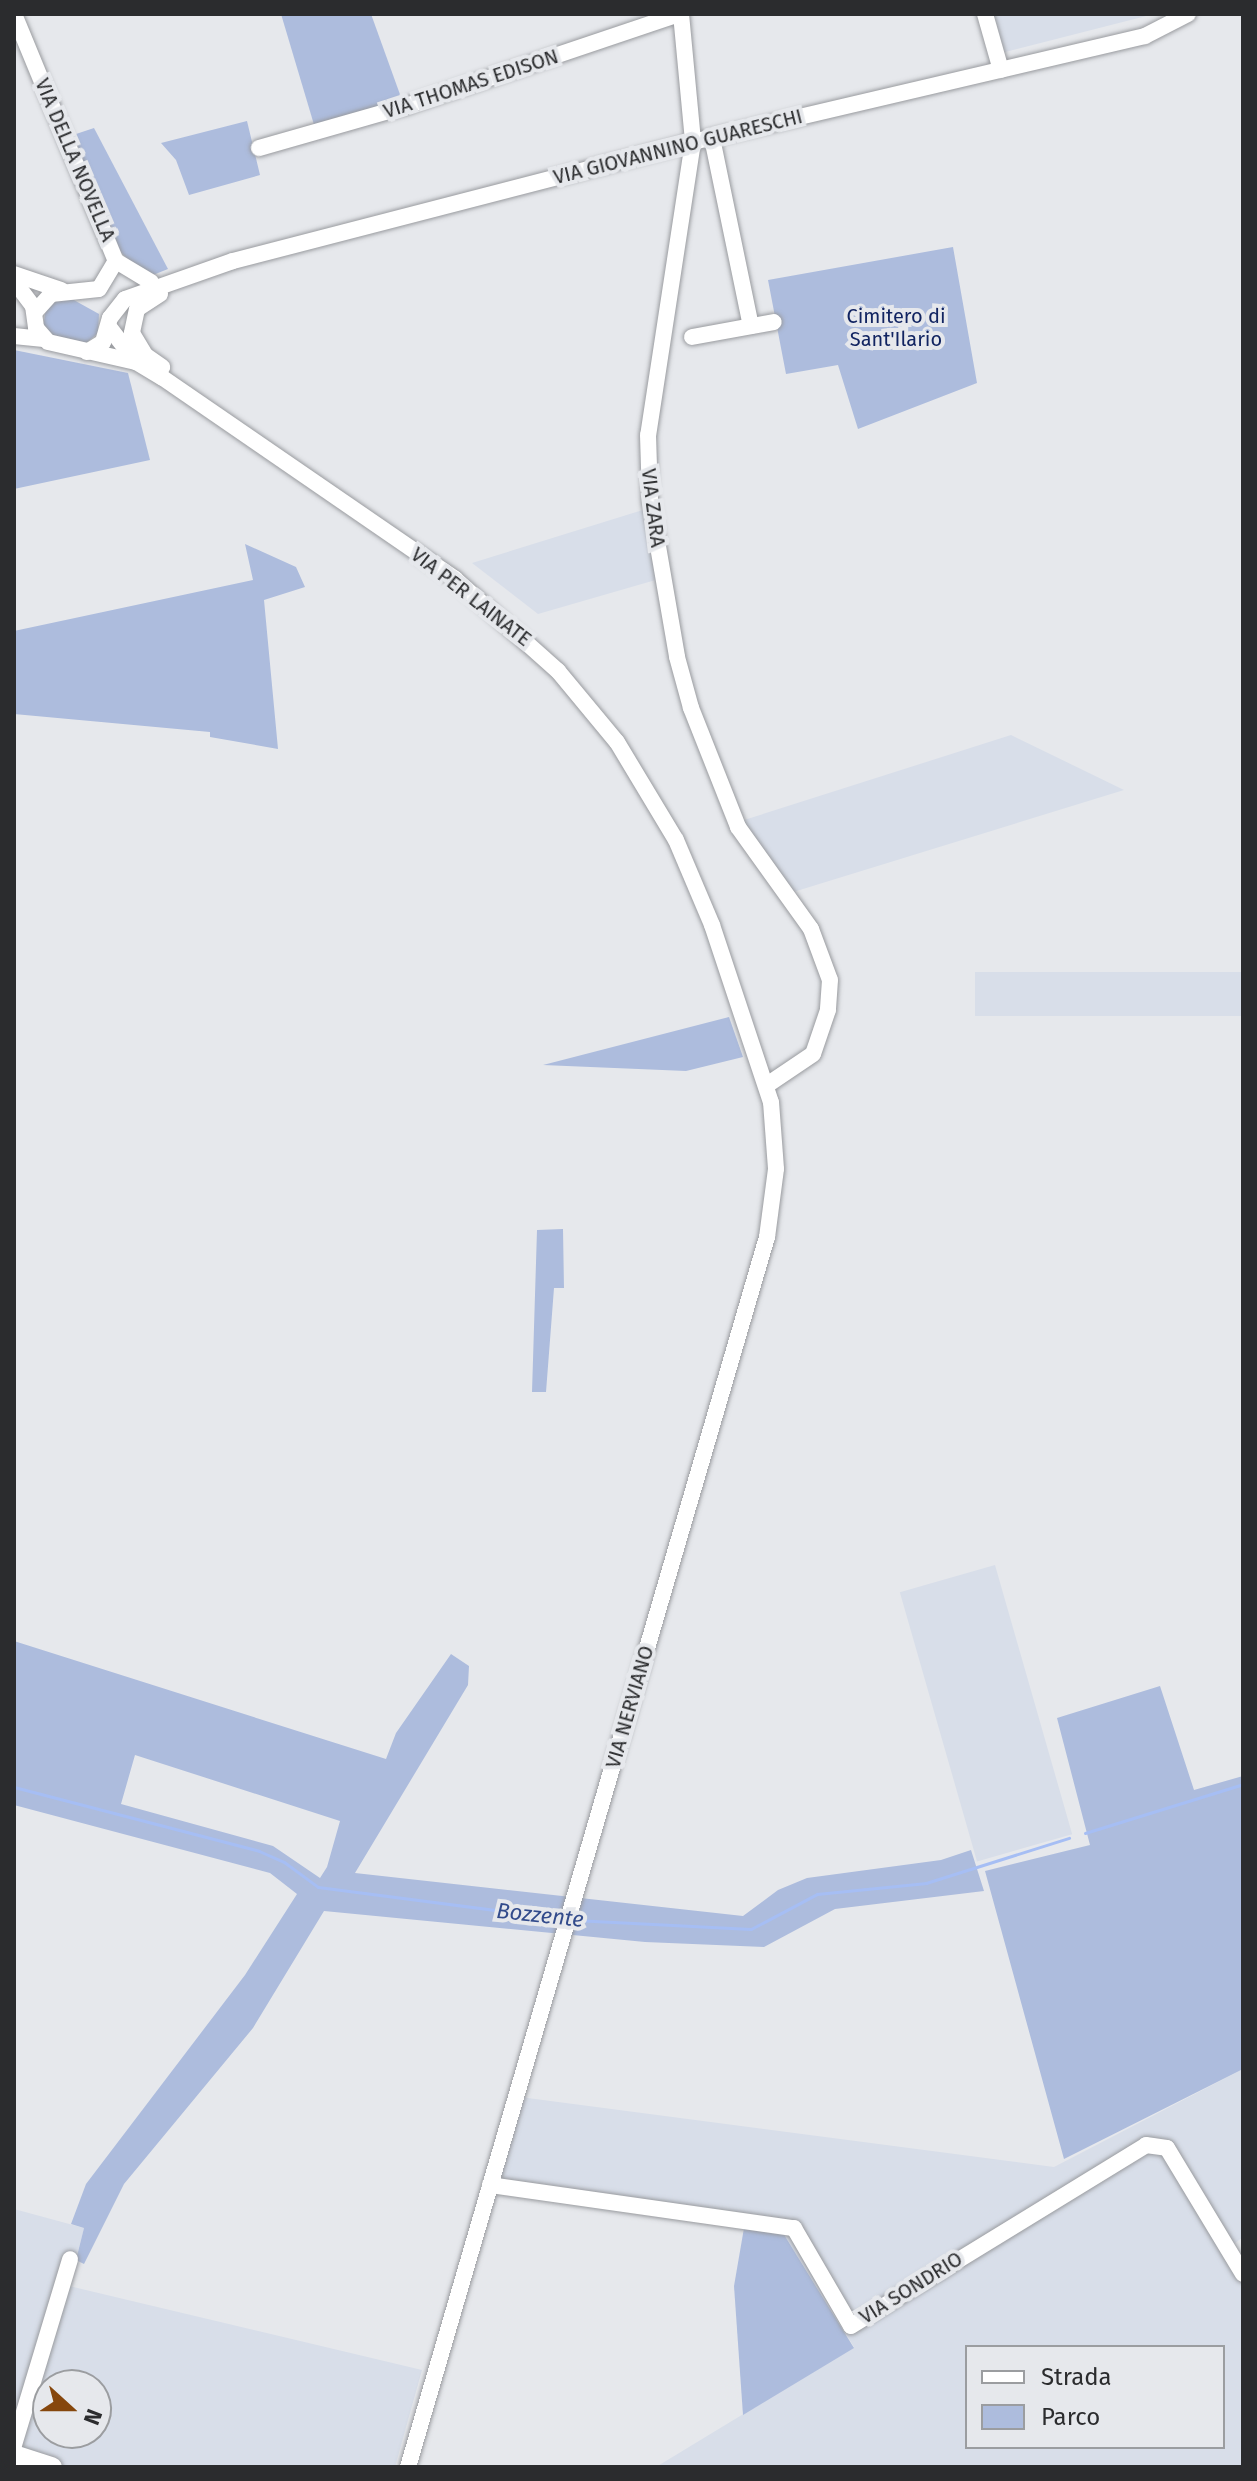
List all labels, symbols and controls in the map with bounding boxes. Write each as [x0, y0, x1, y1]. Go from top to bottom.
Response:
street label: VIA THOMAS EDISON [380, 44, 562, 124]
street label: VIA DELLA NOVELLA [30, 75, 120, 245]
street label: VIA GIOVANNINO GUARESCHI [551, 104, 805, 190]
park label: Cimitero di Sant'Ilario [846, 304, 946, 351]
street label: VIA ZARA [636, 467, 670, 549]
street label: VIA PER LAINATE [406, 543, 536, 651]
street label: VIA NERVIANO [601, 1643, 659, 1771]
water label: Bozzente [495, 1897, 585, 1933]
street label: VIA SONDRIO [855, 2247, 967, 2329]
legend [965, 2345, 1225, 2449]
text: Strada [1041, 2363, 1112, 2391]
north arrow [32, 2369, 112, 2449]
text: Parco [1041, 2403, 1100, 2431]
text: N [78, 2405, 108, 2429]

